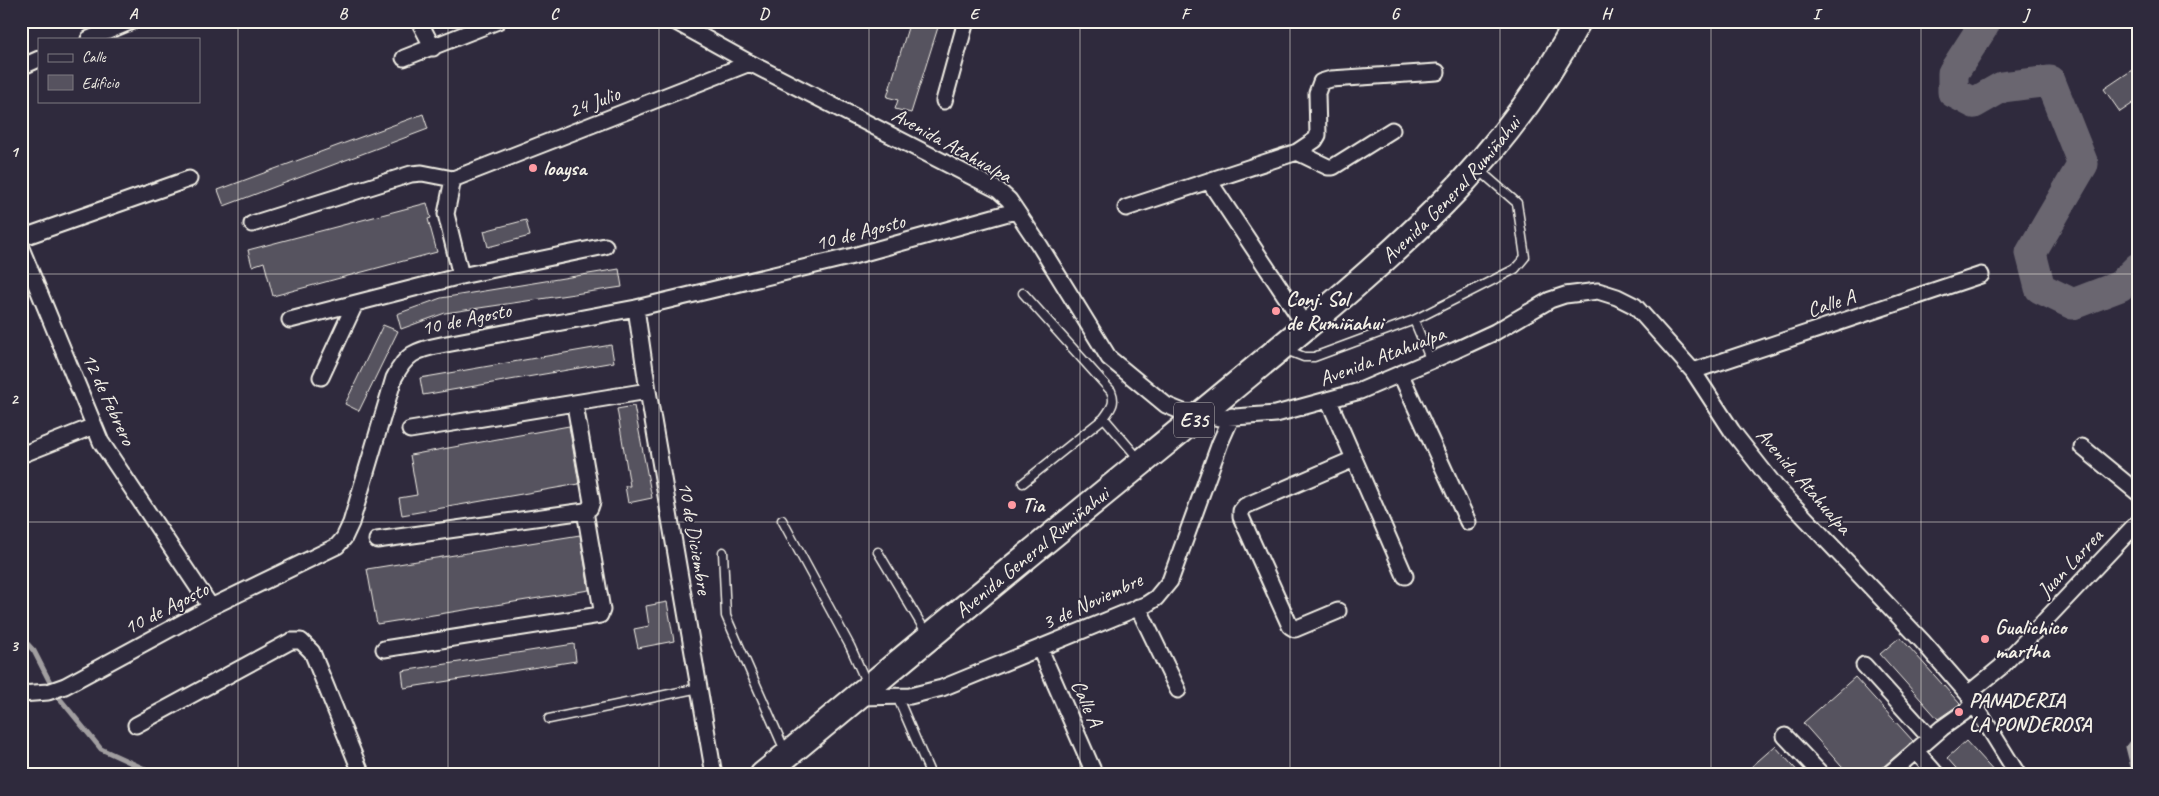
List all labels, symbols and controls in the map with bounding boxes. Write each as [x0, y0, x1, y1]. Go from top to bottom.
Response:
text: A [129, 4, 139, 24]
text: B [339, 4, 349, 24]
text: C [550, 4, 560, 24]
text: D [759, 4, 770, 24]
text: E [970, 4, 981, 24]
text: F [1181, 4, 1192, 24]
text: G [1391, 4, 1401, 24]
text: H [1601, 4, 1613, 24]
text: I [1813, 4, 1823, 24]
text: J [2022, 4, 2031, 24]
legend [38, 38, 200, 102]
text: Calle [82, 48, 107, 67]
text: Edificio [82, 74, 120, 93]
street label: 24 Julio [565, 80, 625, 124]
street label: Avenida Atahualpa [888, 101, 1018, 189]
street label: Avenida General Rumiñahui [1376, 109, 1528, 269]
text: 1 [10, 142, 19, 162]
place label: loaysa [543, 155, 588, 182]
marker: loaysa [527, 162, 539, 174]
street label: 10 de Agosto [813, 207, 909, 256]
street label: Calle A [1804, 283, 1860, 323]
place label: Conj. Sol de Rumiñahui [1286, 286, 1386, 336]
street label: 10 de Agosto [419, 296, 515, 341]
marker: Conj. Sol de Rumiñahui [1270, 305, 1282, 317]
street label: Avenida Atahualpa [1315, 319, 1450, 392]
street label: 12 de Febrero [76, 349, 142, 451]
text: 2 [10, 389, 19, 409]
road number: E35 [1174, 402, 1214, 438]
street label: Avenida Atahualpa [1751, 422, 1859, 541]
street label: Avenida General Rumiñahui [949, 479, 1116, 623]
street label: 10 de Diciembre [672, 480, 718, 597]
place label: Tia [1022, 492, 1046, 518]
marker: Tia [1006, 499, 1018, 511]
street label: Juan Larrea [2031, 522, 2109, 604]
street label: 3 de Noviembre [1038, 566, 1147, 636]
street label: 10 de Agosto [120, 575, 214, 640]
place label: Gualichico martha [1995, 614, 2069, 664]
marker: Gualichico martha [1979, 633, 1991, 645]
text: 3 [10, 636, 19, 656]
street label: Calle A [1065, 675, 1109, 732]
place label: PANADERIA LA PONDEROSA [1969, 687, 2093, 737]
marker: PANADERIA LA PONDEROSA [1953, 706, 1965, 718]

